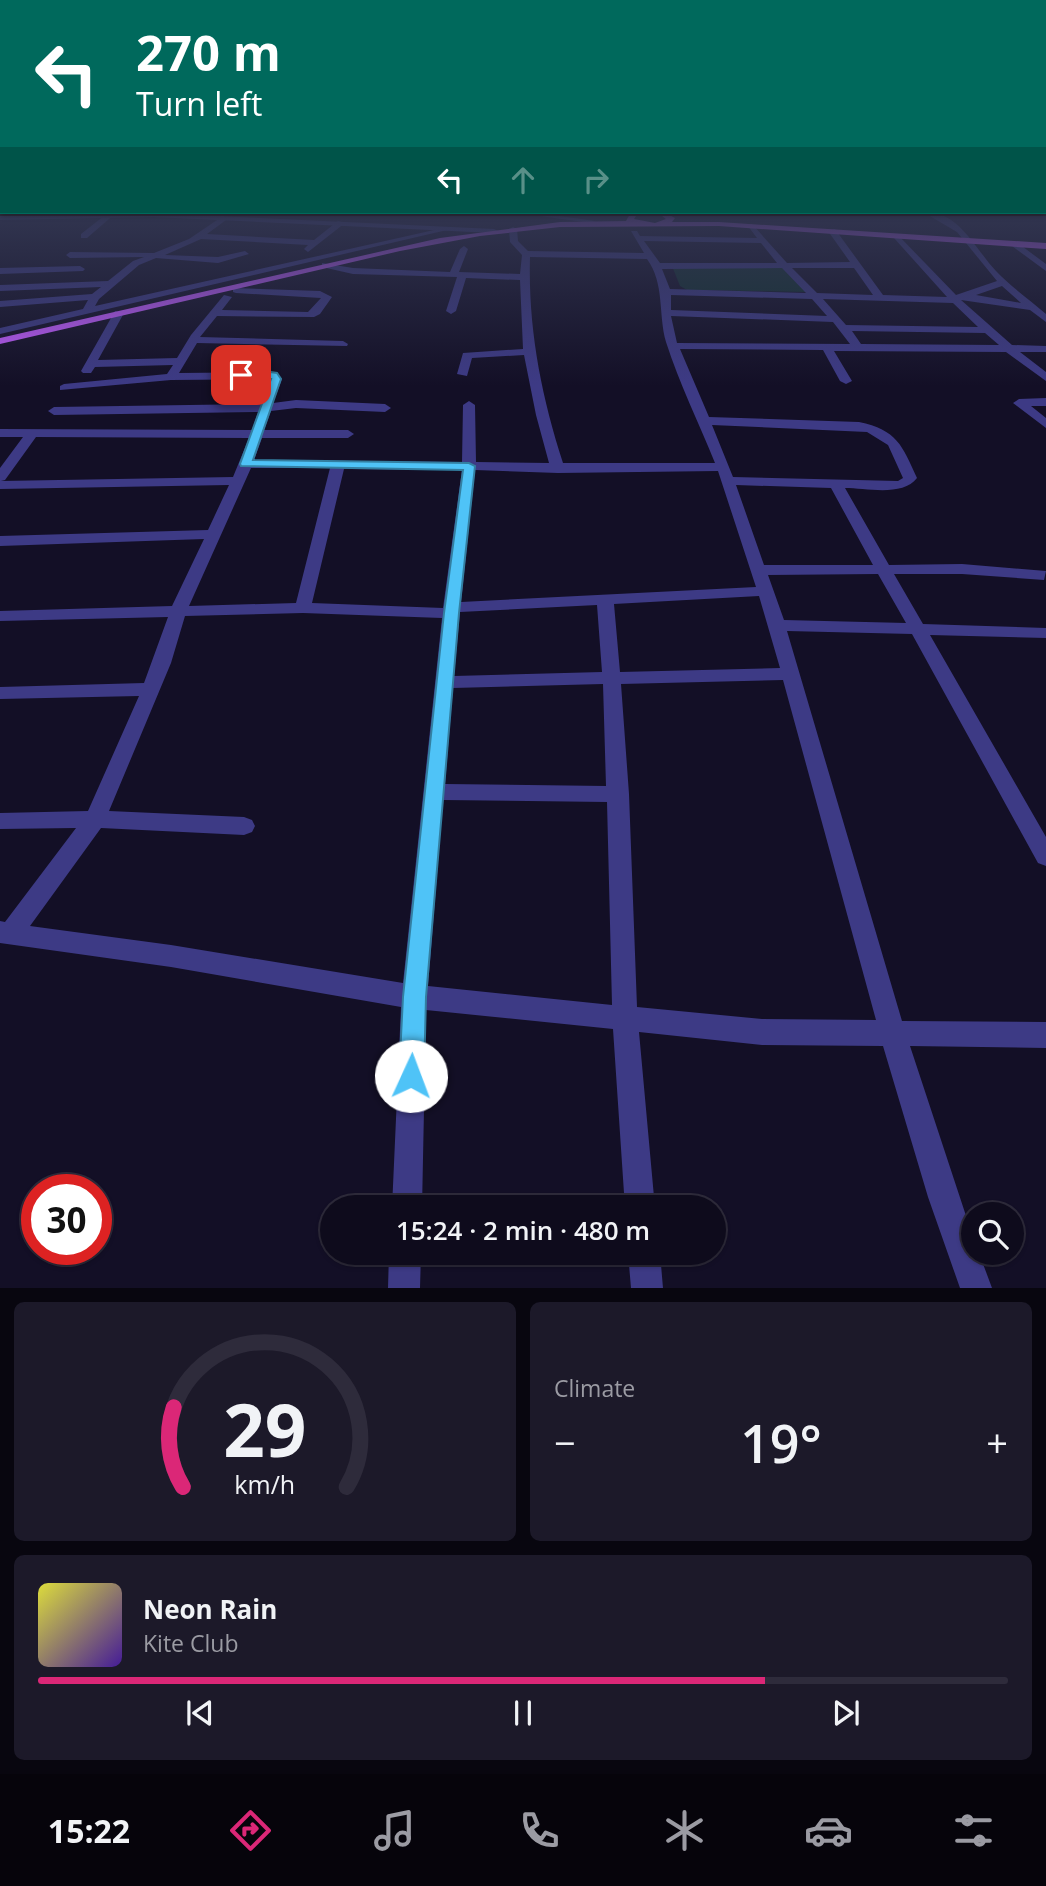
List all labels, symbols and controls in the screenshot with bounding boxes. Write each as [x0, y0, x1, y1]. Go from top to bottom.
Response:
text: 270 m [136, 19, 281, 85]
icon: left [21, 28, 112, 119]
text: Turn left [136, 82, 262, 125]
icon: left [431, 161, 469, 199]
icon: ahead [504, 161, 542, 199]
icon: right [577, 161, 615, 199]
pin [211, 345, 271, 405]
icon: arrive [222, 356, 260, 394]
position arrow [374, 1039, 448, 1113]
speed limit sign: 30 [21, 1174, 112, 1265]
map controls [961, 1202, 1024, 1265]
button: search [961, 1202, 1024, 1265]
text: 15:24 · 2 min · 480 m [396, 1212, 650, 1248]
text: Climate [554, 1372, 635, 1404]
text: 29 [223, 1380, 307, 1479]
text: 19° [740, 1407, 822, 1478]
text: − [554, 1416, 576, 1468]
text: + [986, 1416, 1008, 1468]
text: km/h [235, 1467, 295, 1501]
text: Neon Rain [143, 1591, 277, 1627]
text: Kite Club [143, 1627, 238, 1659]
icon: previous [181, 1694, 219, 1732]
icon: pause [504, 1694, 542, 1732]
icon: next [827, 1694, 865, 1732]
icon: directions [226, 1806, 275, 1855]
icon: music [370, 1806, 419, 1855]
icon: phone [515, 1806, 564, 1855]
icon: climate [660, 1806, 709, 1855]
icon: car [804, 1806, 853, 1855]
icon: filters [949, 1806, 998, 1855]
text: 15:22 [48, 1809, 130, 1852]

